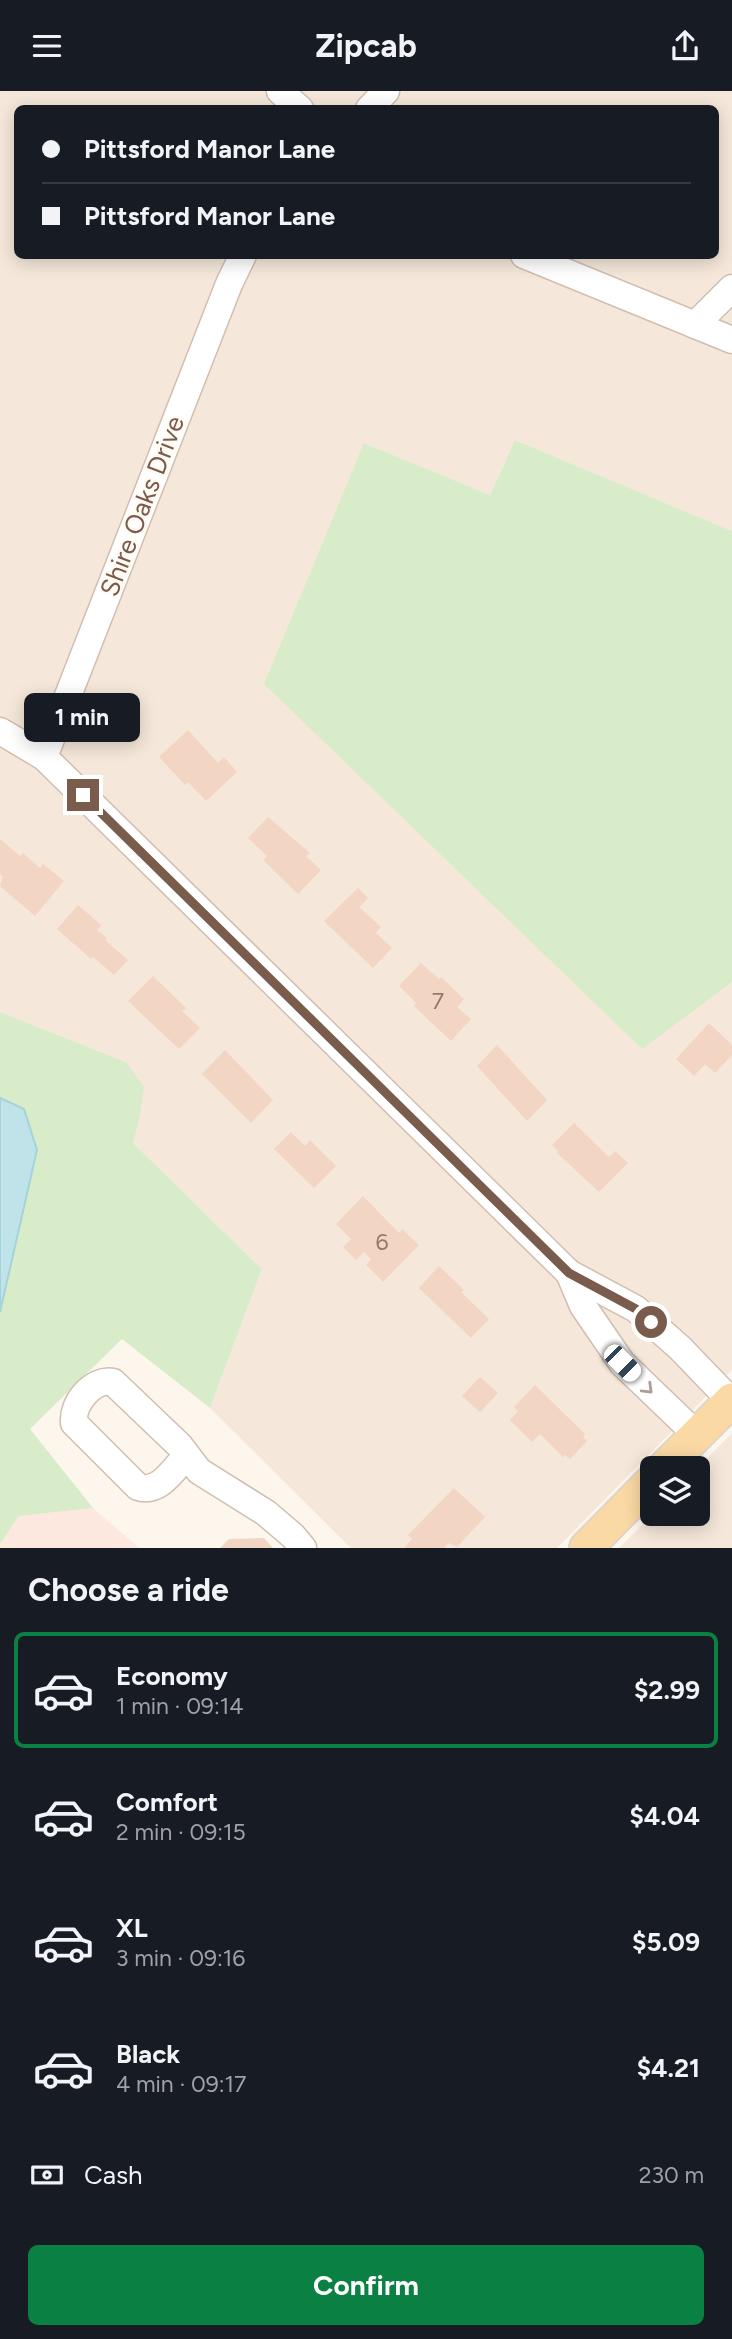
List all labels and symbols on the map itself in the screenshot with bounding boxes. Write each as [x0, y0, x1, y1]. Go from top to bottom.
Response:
street label: Shire Oaks Drive [93, 411, 191, 601]
callout: 1 min [25, 693, 141, 743]
route end [67, 779, 99, 811]
house number: 7 [432, 987, 444, 1015]
house number: 6 [375, 1228, 389, 1256]
route start [635, 1306, 667, 1338]
car [600, 1341, 645, 1385]
one-way arrow [640, 1381, 653, 1394]

